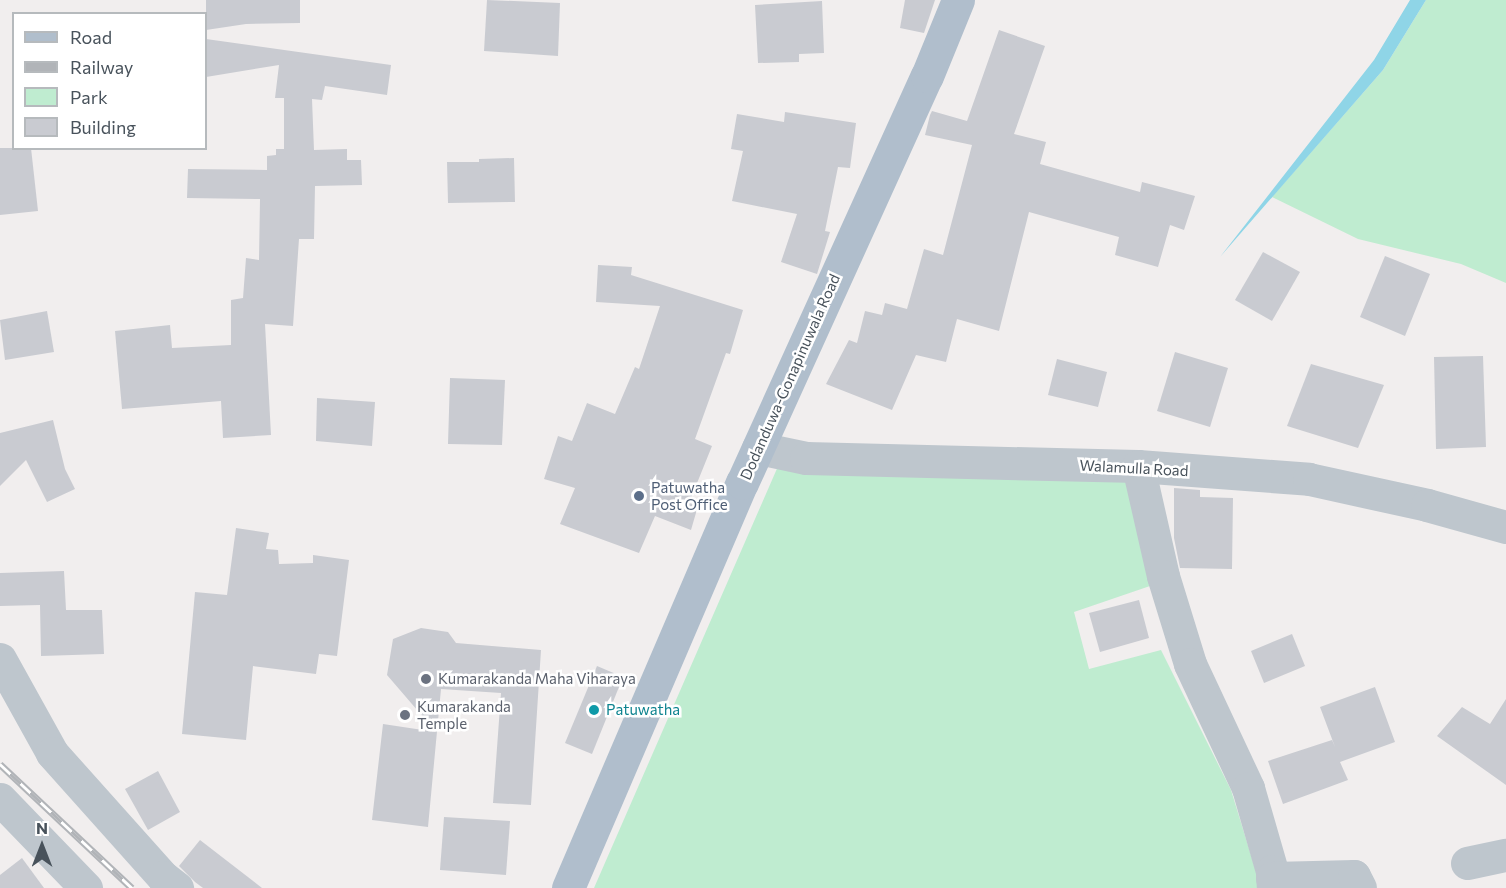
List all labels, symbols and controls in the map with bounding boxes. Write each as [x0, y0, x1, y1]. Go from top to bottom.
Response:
legend [12, 12, 207, 150]
text: Road [70, 26, 112, 48]
text: Railway [70, 56, 133, 78]
text: Park [70, 86, 108, 108]
text: Building [70, 116, 136, 138]
street label: Dodanduwa-Gonapinuwala Road [736, 271, 844, 483]
street label: Walamulla Road [1079, 456, 1189, 480]
place label: Patuwatha Post Office [651, 478, 728, 513]
marker: Patuwatha Post Office [632, 489, 646, 503]
place label: Kumarakanda Maha Viharaya [438, 670, 636, 688]
marker: Kumarakanda Maha Viharaya [419, 672, 433, 686]
place label: Kumarakanda Temple [417, 697, 511, 732]
place label: Patuwatha [606, 701, 680, 719]
marker: Patuwatha [587, 703, 601, 717]
marker: Kumarakanda Temple [398, 708, 412, 722]
north arrow [12, 816, 72, 876]
text: N [36, 818, 48, 837]

